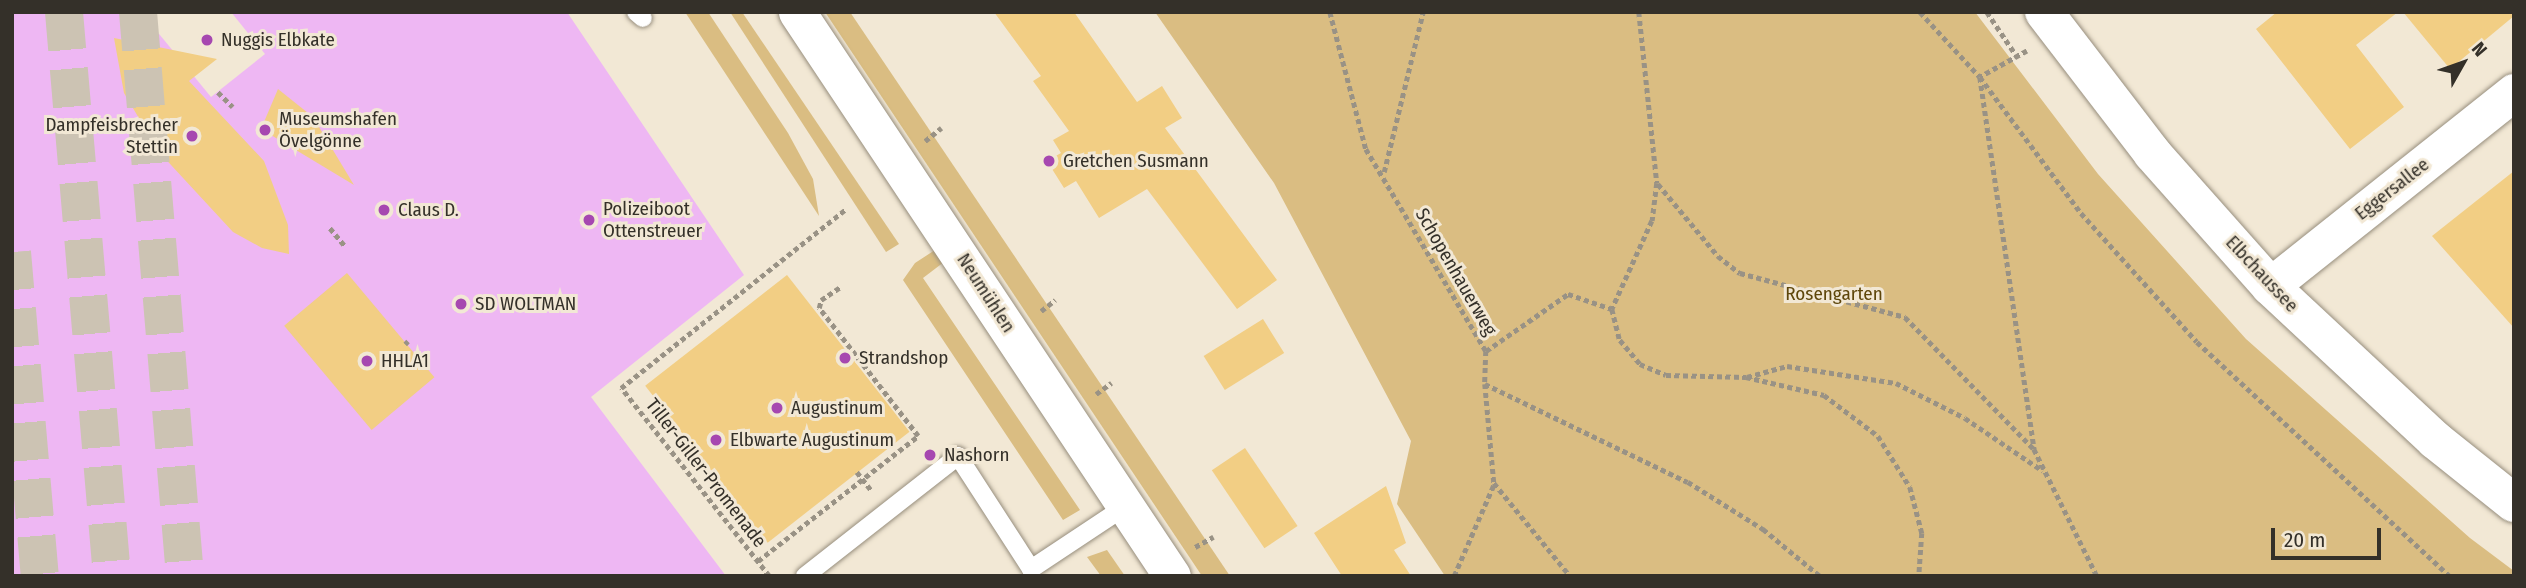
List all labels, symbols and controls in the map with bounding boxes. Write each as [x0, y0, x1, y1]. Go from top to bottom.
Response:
north arrow [2428, 28, 2498, 98]
place label: Nuggis Elbkate [221, 29, 335, 51]
marker: Nuggis Elbkate [199, 32, 215, 48]
text: N [2467, 37, 2492, 61]
place label: Museumshafen Övelgönne [279, 108, 397, 152]
place label: Dampfeisbrecher Stettin [45, 114, 178, 158]
marker: Museumshafen Övelgönne [257, 122, 273, 138]
marker: Dampfeisbrecher Stettin [184, 128, 200, 144]
place label: Gretchen Susmann [1063, 150, 1209, 172]
marker: Gretchen Susmann [1041, 153, 1057, 169]
street label: Eggersallee [2350, 153, 2434, 225]
place label: Polizeiboot Ottenstreuer [603, 198, 702, 242]
place label: Claus D. [398, 199, 459, 221]
marker: Claus D. [376, 202, 392, 218]
street label: Schopenhauerweg [1410, 204, 1502, 340]
marker: Polizeiboot Ottenstreuer [581, 212, 597, 228]
street label: Elbchaussee [2221, 231, 2303, 317]
street label: Neumühlen [952, 249, 1020, 337]
park label: Rosengarten [1785, 283, 1883, 305]
place label: SD WOLTMAN [475, 293, 576, 315]
marker: SD WOLTMAN [453, 296, 469, 312]
place label: Strandshop [859, 347, 948, 369]
place label: HHLA1 [381, 350, 429, 372]
marker: Strandshop [837, 350, 853, 366]
marker: HHLA1 [359, 353, 375, 369]
street label: Tiller-Giller-Promenade [641, 394, 771, 552]
place label: Augustinum [791, 397, 883, 419]
marker: Augustinum [769, 400, 785, 416]
place label: Elbwarte Augustinum [730, 429, 894, 451]
marker: Elbwarte Augustinum [708, 432, 724, 448]
place label: Nashorn [944, 444, 1009, 466]
marker: Nashorn [922, 447, 938, 463]
scale bar [2274, 514, 2384, 558]
text: 20 m [2284, 527, 2325, 553]

